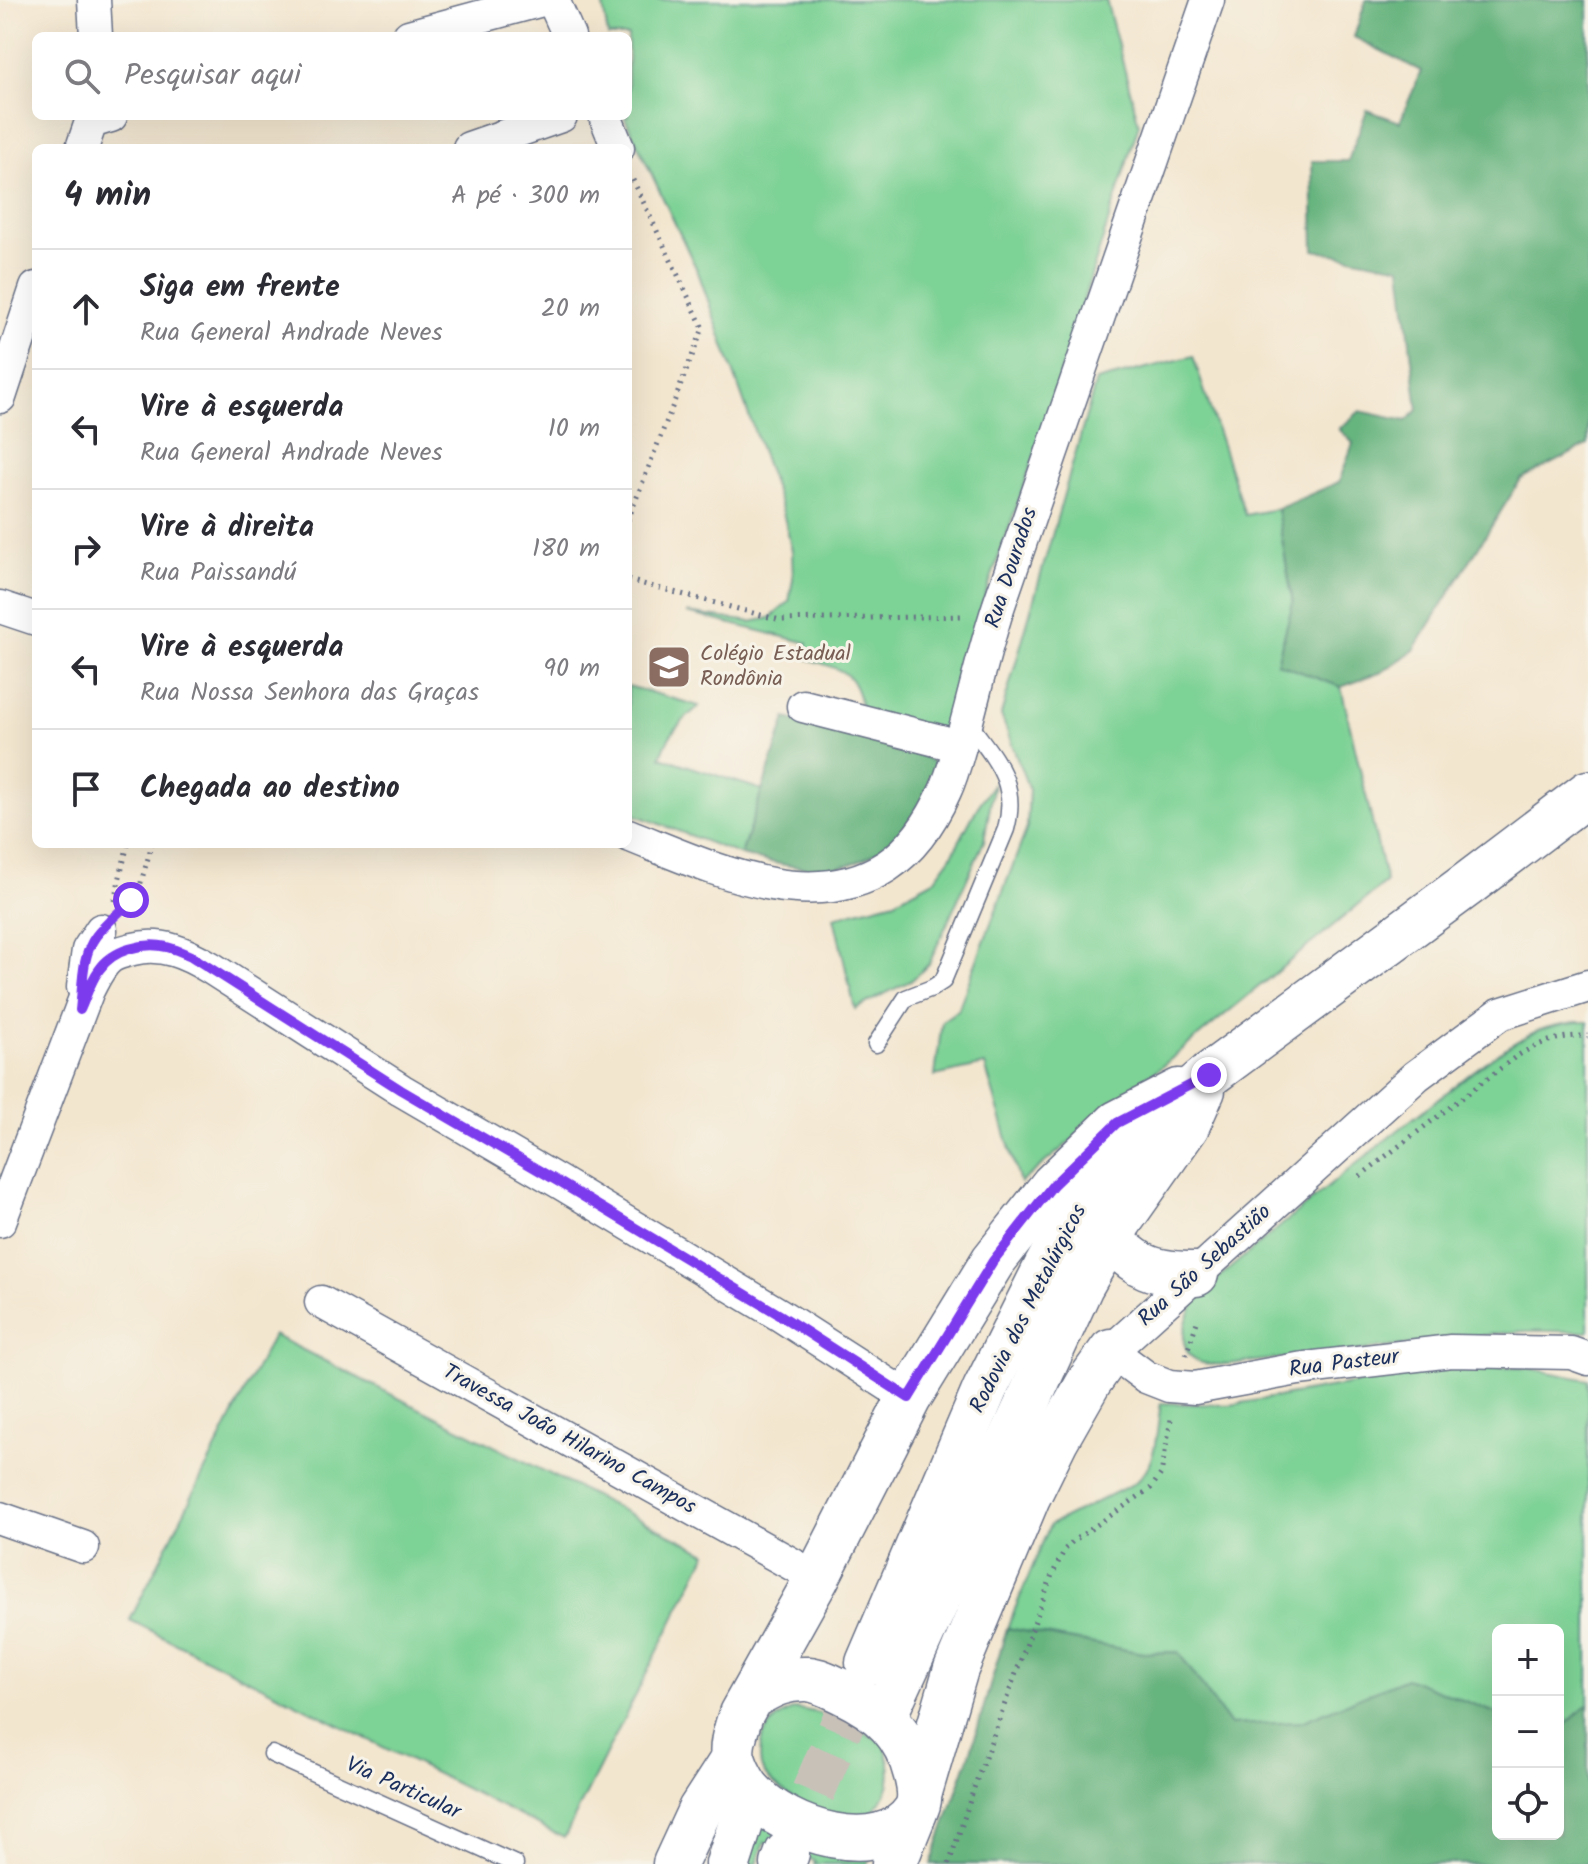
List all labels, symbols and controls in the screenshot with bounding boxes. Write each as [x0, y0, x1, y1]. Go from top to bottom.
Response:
search box [32, 32, 632, 120]
text: Pesquisar aqui [124, 52, 301, 100]
icon: search [60, 54, 104, 98]
text: 4 min [64, 169, 151, 223]
text: A pé · 300 m [451, 175, 600, 217]
text: Siga em frente [140, 264, 340, 312]
icon: ahead [64, 287, 108, 331]
text: 20 m [541, 288, 600, 330]
text: Rua General Andrade Neves [140, 312, 443, 354]
text: Vire à esquerda [140, 384, 344, 432]
icon: left [64, 407, 108, 451]
text: 10 m [548, 408, 600, 450]
text: Rua General Andrade Neves [140, 432, 443, 474]
street label: Rua Dourados [976, 502, 1048, 633]
text: Vire à direita [140, 504, 314, 552]
icon: right [64, 527, 108, 571]
text: 180 m [532, 528, 600, 570]
text: Rua Paissandú [140, 552, 296, 594]
text: Vire à esquerda [140, 624, 344, 672]
place label: Colégio Estadual Rondônia [700, 637, 852, 697]
school or university icon: Colégio Estadual Rondônia [645, 643, 693, 691]
icon: left [64, 647, 108, 691]
text: 90 m [543, 648, 600, 690]
text: Rua Nossa Senhora das Graças [140, 672, 479, 714]
text: Chegada ao destino [140, 765, 400, 813]
icon: arrive [64, 767, 108, 811]
route start [113, 882, 149, 918]
route end [1191, 1057, 1227, 1093]
street label: Rua São Sebastião [1130, 1196, 1280, 1336]
street label: Rodovia dos Metalúrgicos [961, 1198, 1097, 1420]
street label: Rua Pasteur [1287, 1340, 1403, 1388]
street label: Travessa João Hilarino Campos [436, 1355, 703, 1525]
map controls [1492, 1624, 1564, 1840]
button: + [1492, 1624, 1564, 1696]
button: − [1492, 1696, 1564, 1768]
street label: Via Particular [340, 1748, 468, 1831]
button: locate [1492, 1768, 1564, 1840]

